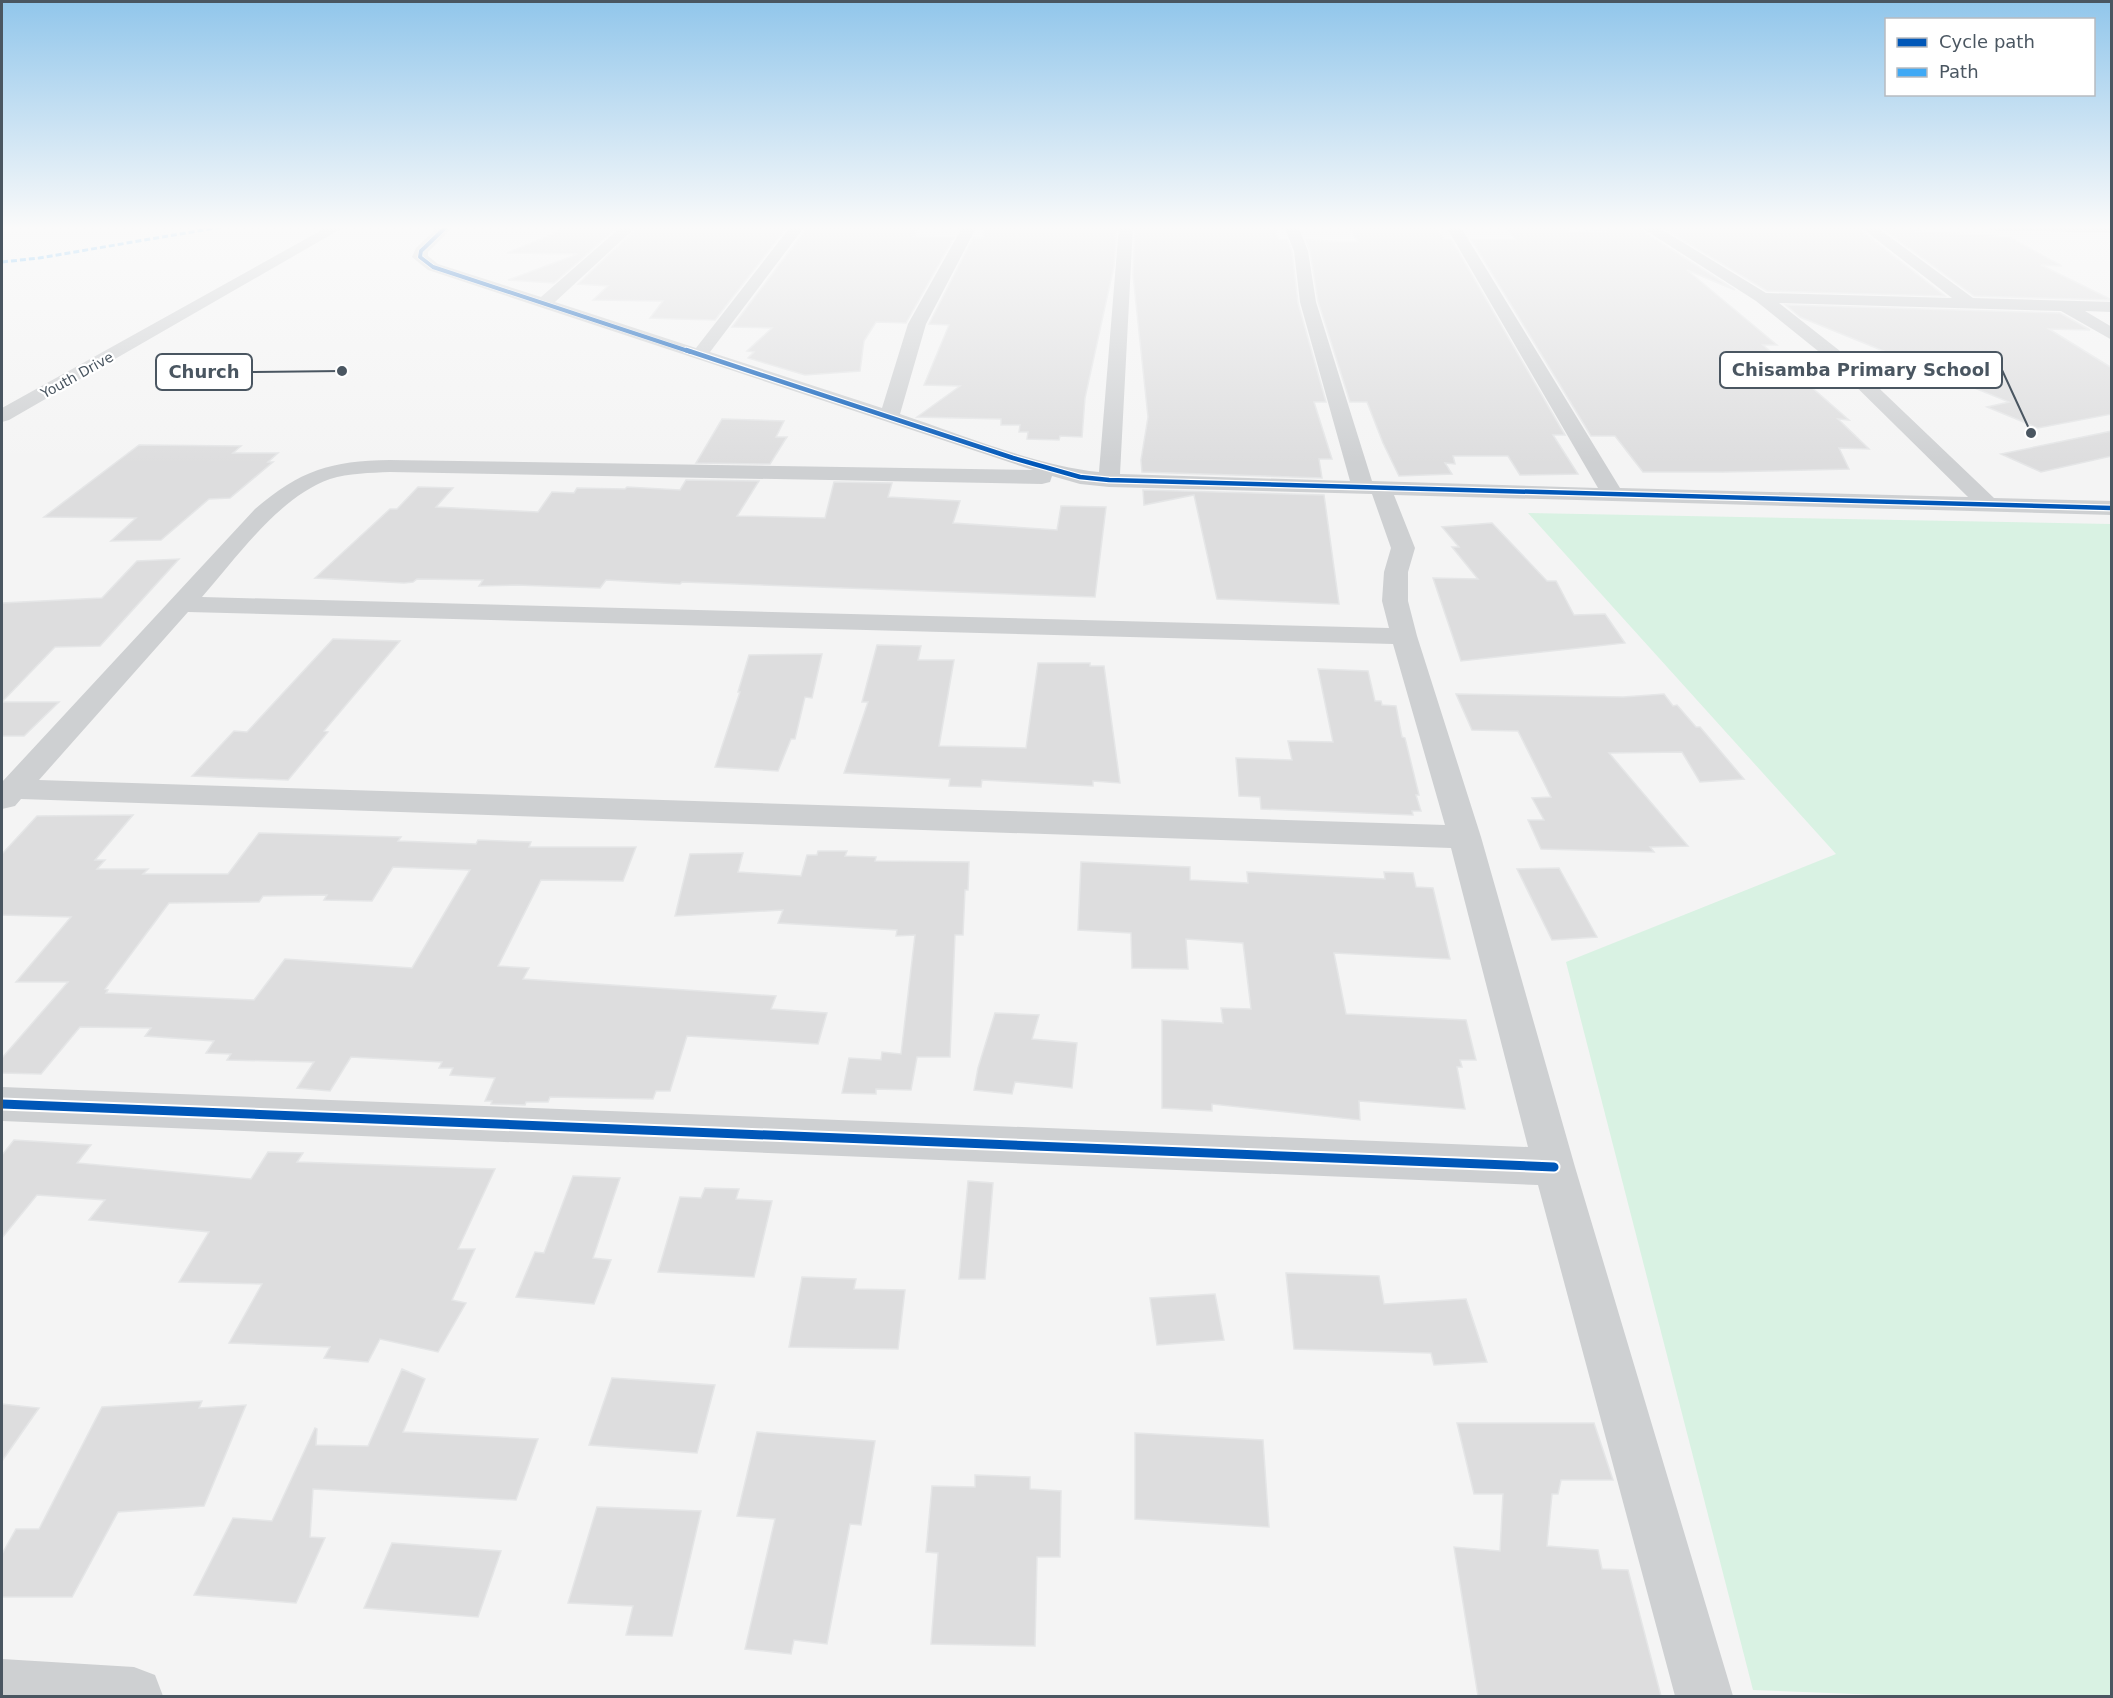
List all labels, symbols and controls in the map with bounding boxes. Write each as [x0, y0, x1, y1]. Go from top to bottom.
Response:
legend [1885, 18, 2095, 96]
text: Cycle path [1939, 31, 2035, 52]
text: Path [1939, 61, 1979, 82]
street label: Youth Drive [37, 349, 116, 402]
callout: Chisamba Primary School [1720, 352, 2002, 388]
callout: Church [156, 354, 252, 390]
text: Chisamba Primary School [1732, 359, 1990, 380]
text: Church [168, 361, 240, 382]

